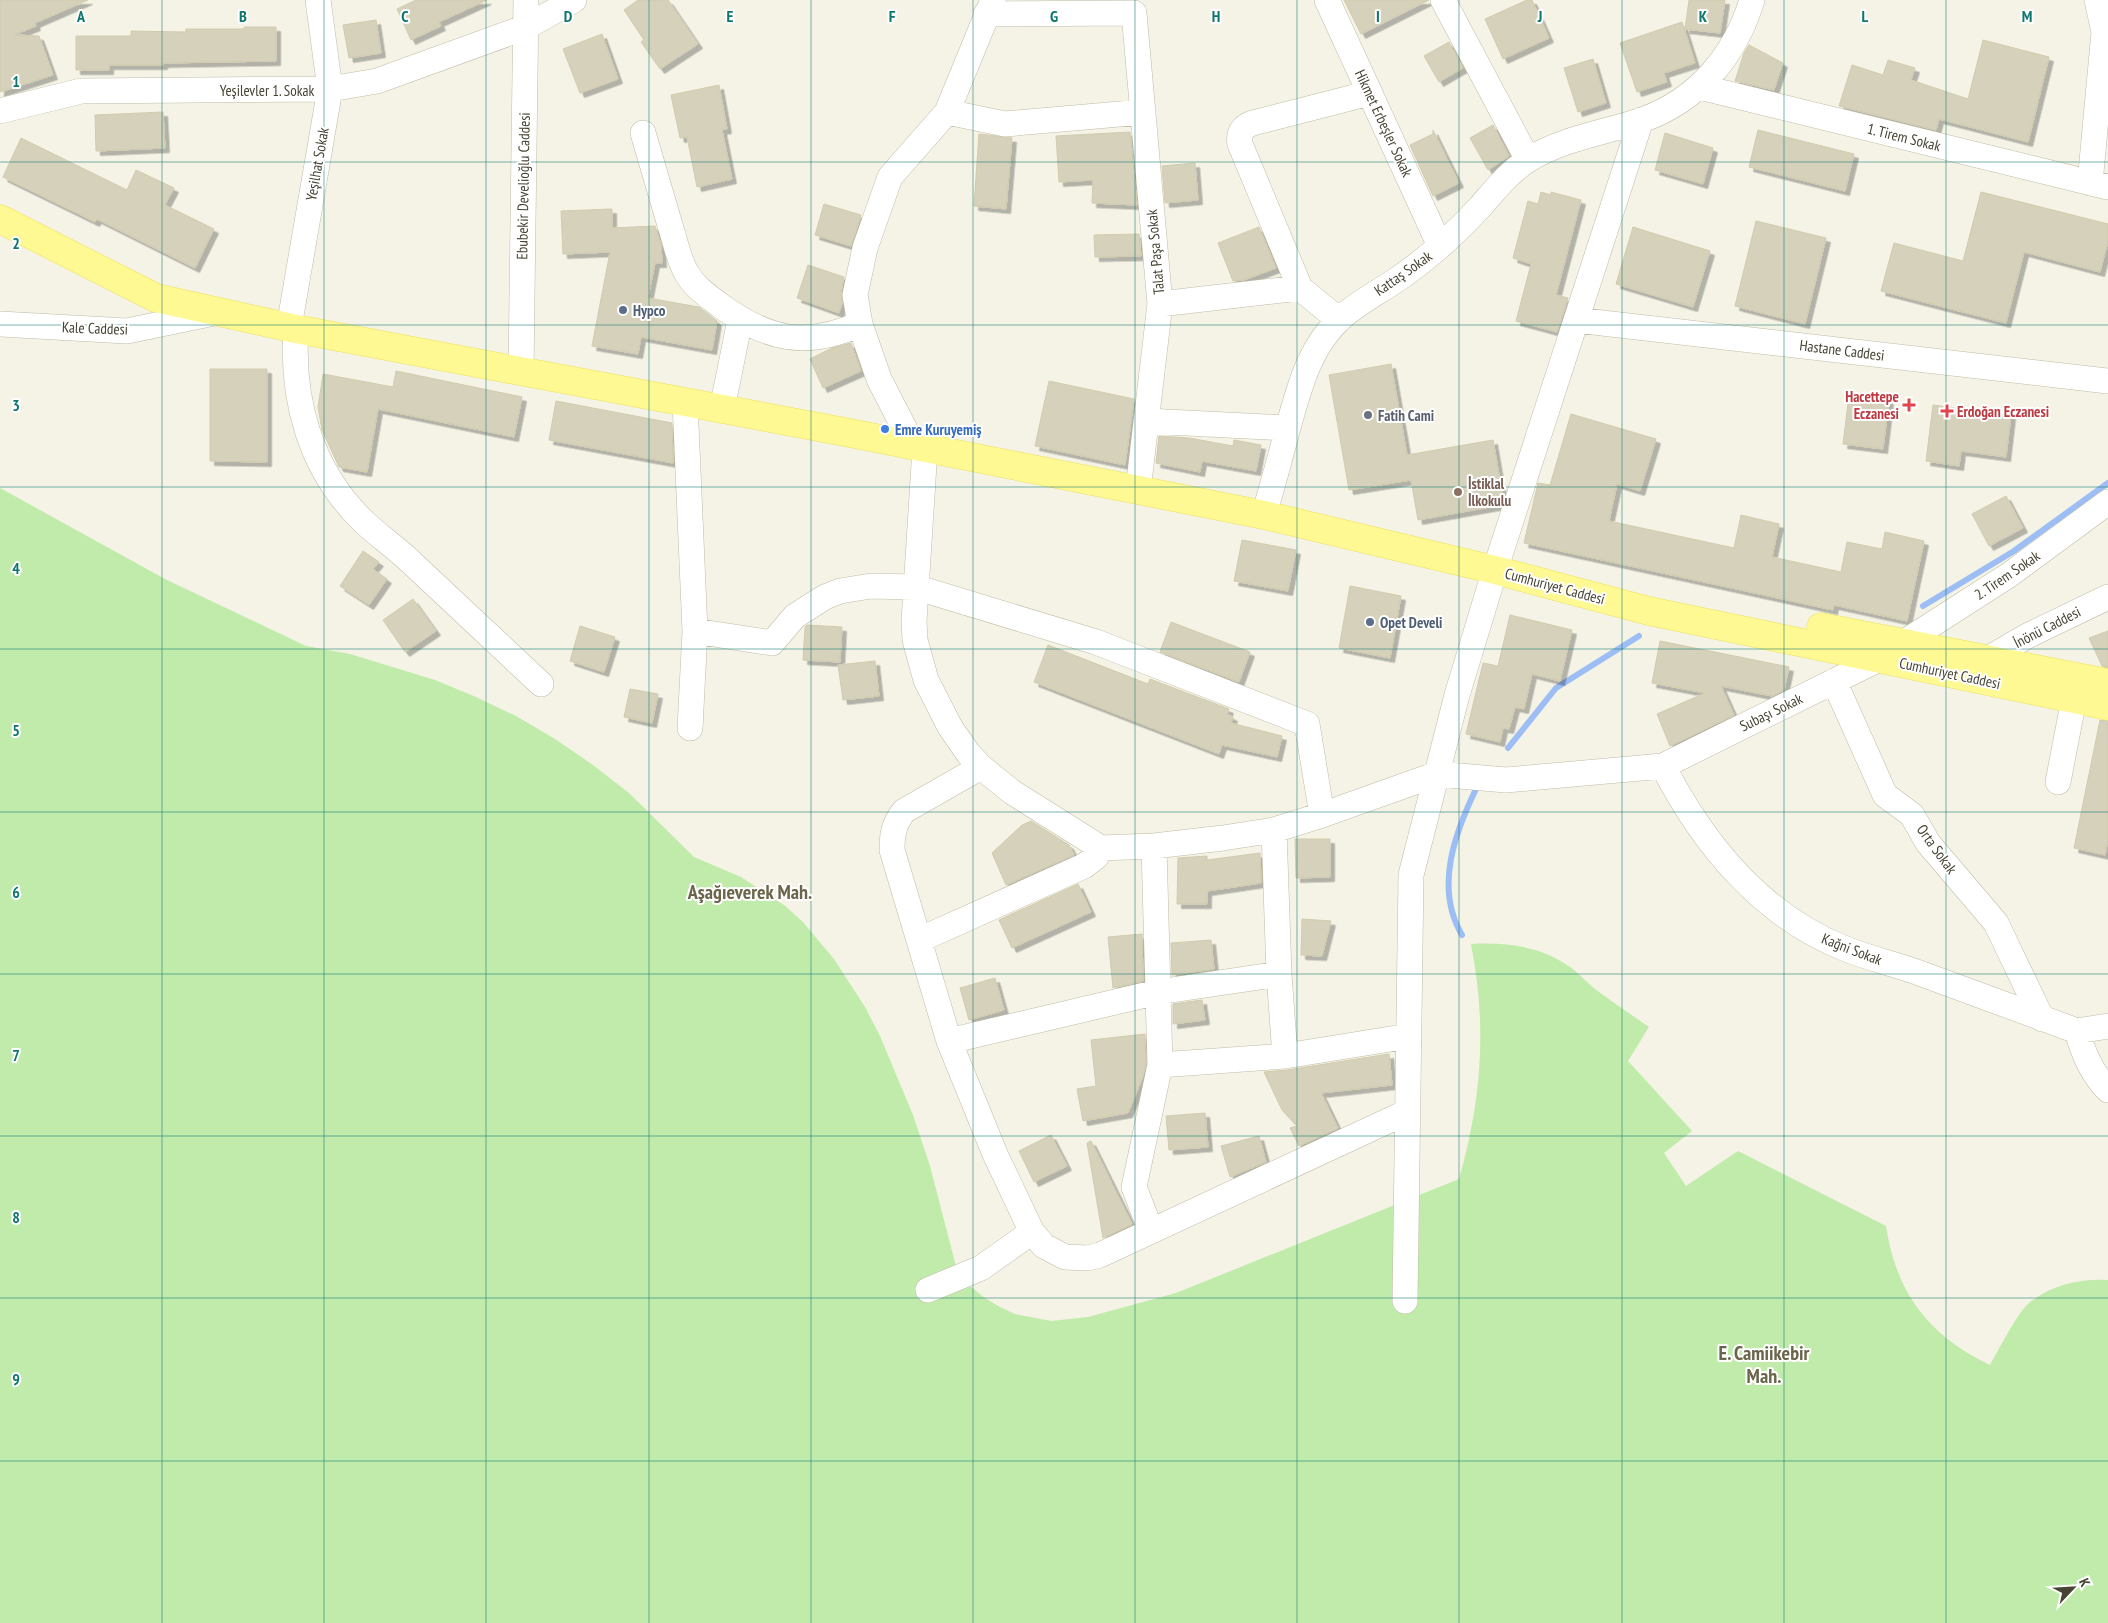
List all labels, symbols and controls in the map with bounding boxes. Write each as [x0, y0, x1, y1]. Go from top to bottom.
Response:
text: A [76, 6, 86, 26]
text: B [239, 6, 247, 26]
text: C [401, 6, 409, 26]
text: D [564, 6, 573, 26]
text: E [727, 6, 734, 26]
text: F [889, 6, 896, 26]
text: G [1050, 6, 1058, 26]
text: H [1212, 6, 1220, 26]
text: I [1376, 6, 1380, 26]
text: J [1537, 6, 1542, 26]
text: K [1699, 6, 1708, 26]
text: L [1862, 6, 1869, 26]
text: M [2022, 6, 2032, 26]
street label: Hikmet Erbeşler Sokak [1351, 66, 1417, 180]
text: 1 [12, 71, 20, 91]
street label: Yeşilevler 1. Sokak [220, 81, 315, 100]
street label: Ebubekir Develioğlu Caddesi [512, 112, 534, 260]
street label: 1. Tirem Sokak [1865, 119, 1943, 155]
street label: Yeşilhat Sokak [301, 126, 333, 202]
street label: Talat Paşa Sokak [1142, 208, 1168, 295]
text: 2 [12, 233, 20, 253]
street label: Kattaş Sokak [1370, 246, 1436, 300]
place label: Hypco [633, 301, 666, 320]
marker: Hypco [617, 304, 629, 316]
street label: Kale Caddesi [62, 317, 128, 339]
street label: Hastane Caddesi [1798, 335, 1886, 365]
place label: Hacettepe Eczanesi [1845, 387, 1899, 423]
text: 3 [12, 395, 20, 415]
marker: Hacettepe Eczanesi [1903, 399, 1915, 411]
place label: Erdoğan Eczanesi [1957, 402, 2049, 421]
marker: Erdoğan Eczanesi [1941, 405, 1953, 417]
place label: Fatih Cami [1378, 406, 1434, 425]
marker: Fatih Cami [1362, 409, 1374, 421]
place label: Emre Kuruyemiş [895, 420, 982, 439]
marker: Emre Kuruyemiş [879, 423, 891, 435]
place label: İstiklal İlkokulu [1468, 474, 1511, 510]
marker: İstiklal İlkokulu [1452, 486, 1464, 498]
street label: 2. Tirem Sokak [1971, 546, 2044, 604]
text: 4 [12, 558, 20, 578]
street label: Cumhuriyet Caddesi [1503, 564, 1607, 608]
street label: İnönü Caddesi [2010, 602, 2084, 652]
place label: Opet Develi [1380, 613, 1443, 632]
marker: Opet Develi [1364, 616, 1376, 628]
street label: Cumhuriyet Caddesi [1898, 653, 2002, 693]
street label: Subaşı Sokak [1737, 689, 1806, 735]
text: 5 [12, 720, 20, 740]
street label: Orta Sokak [1913, 821, 1961, 878]
district label: Aşağıeverek Mah. [687, 879, 812, 905]
text: 6 [12, 882, 20, 902]
street label: Kağni Sokak [1819, 929, 1885, 969]
text: 7 [12, 1045, 20, 1065]
text: 8 [12, 1207, 20, 1227]
district label: E. Camiikebir Mah. [1719, 1340, 1810, 1389]
text: 9 [12, 1369, 20, 1389]
north arrow [2048, 1563, 2098, 1613]
text: K [2075, 1575, 2095, 1590]

